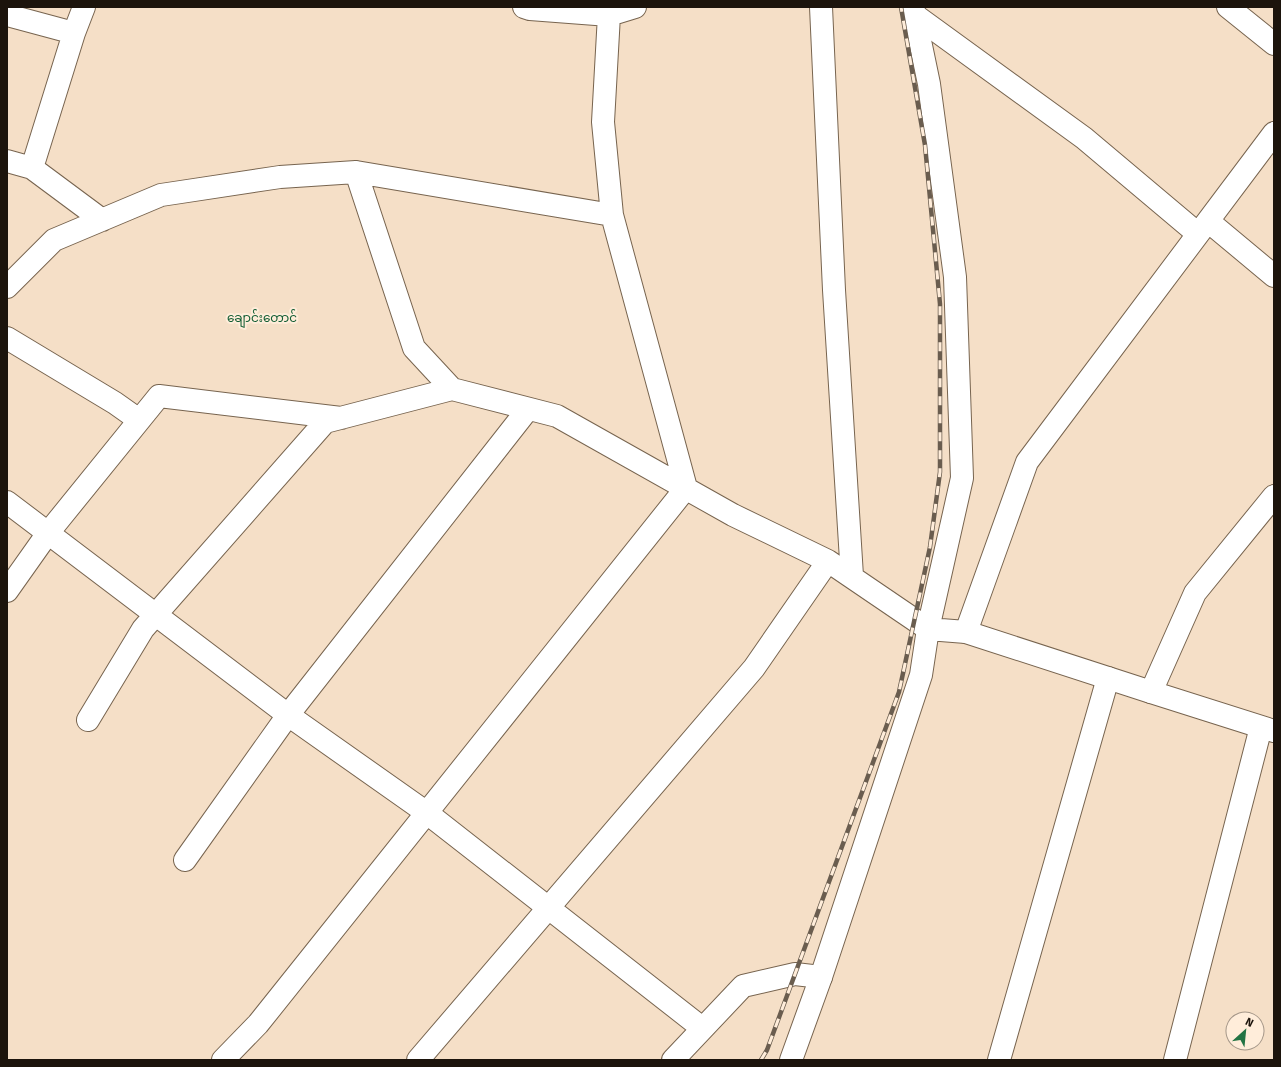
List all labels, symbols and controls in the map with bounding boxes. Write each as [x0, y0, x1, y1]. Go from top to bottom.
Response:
district label: ချောင်းတောင် [227, 309, 297, 328]
north arrow [1225, 1011, 1265, 1051]
text: N [1243, 1015, 1256, 1030]

